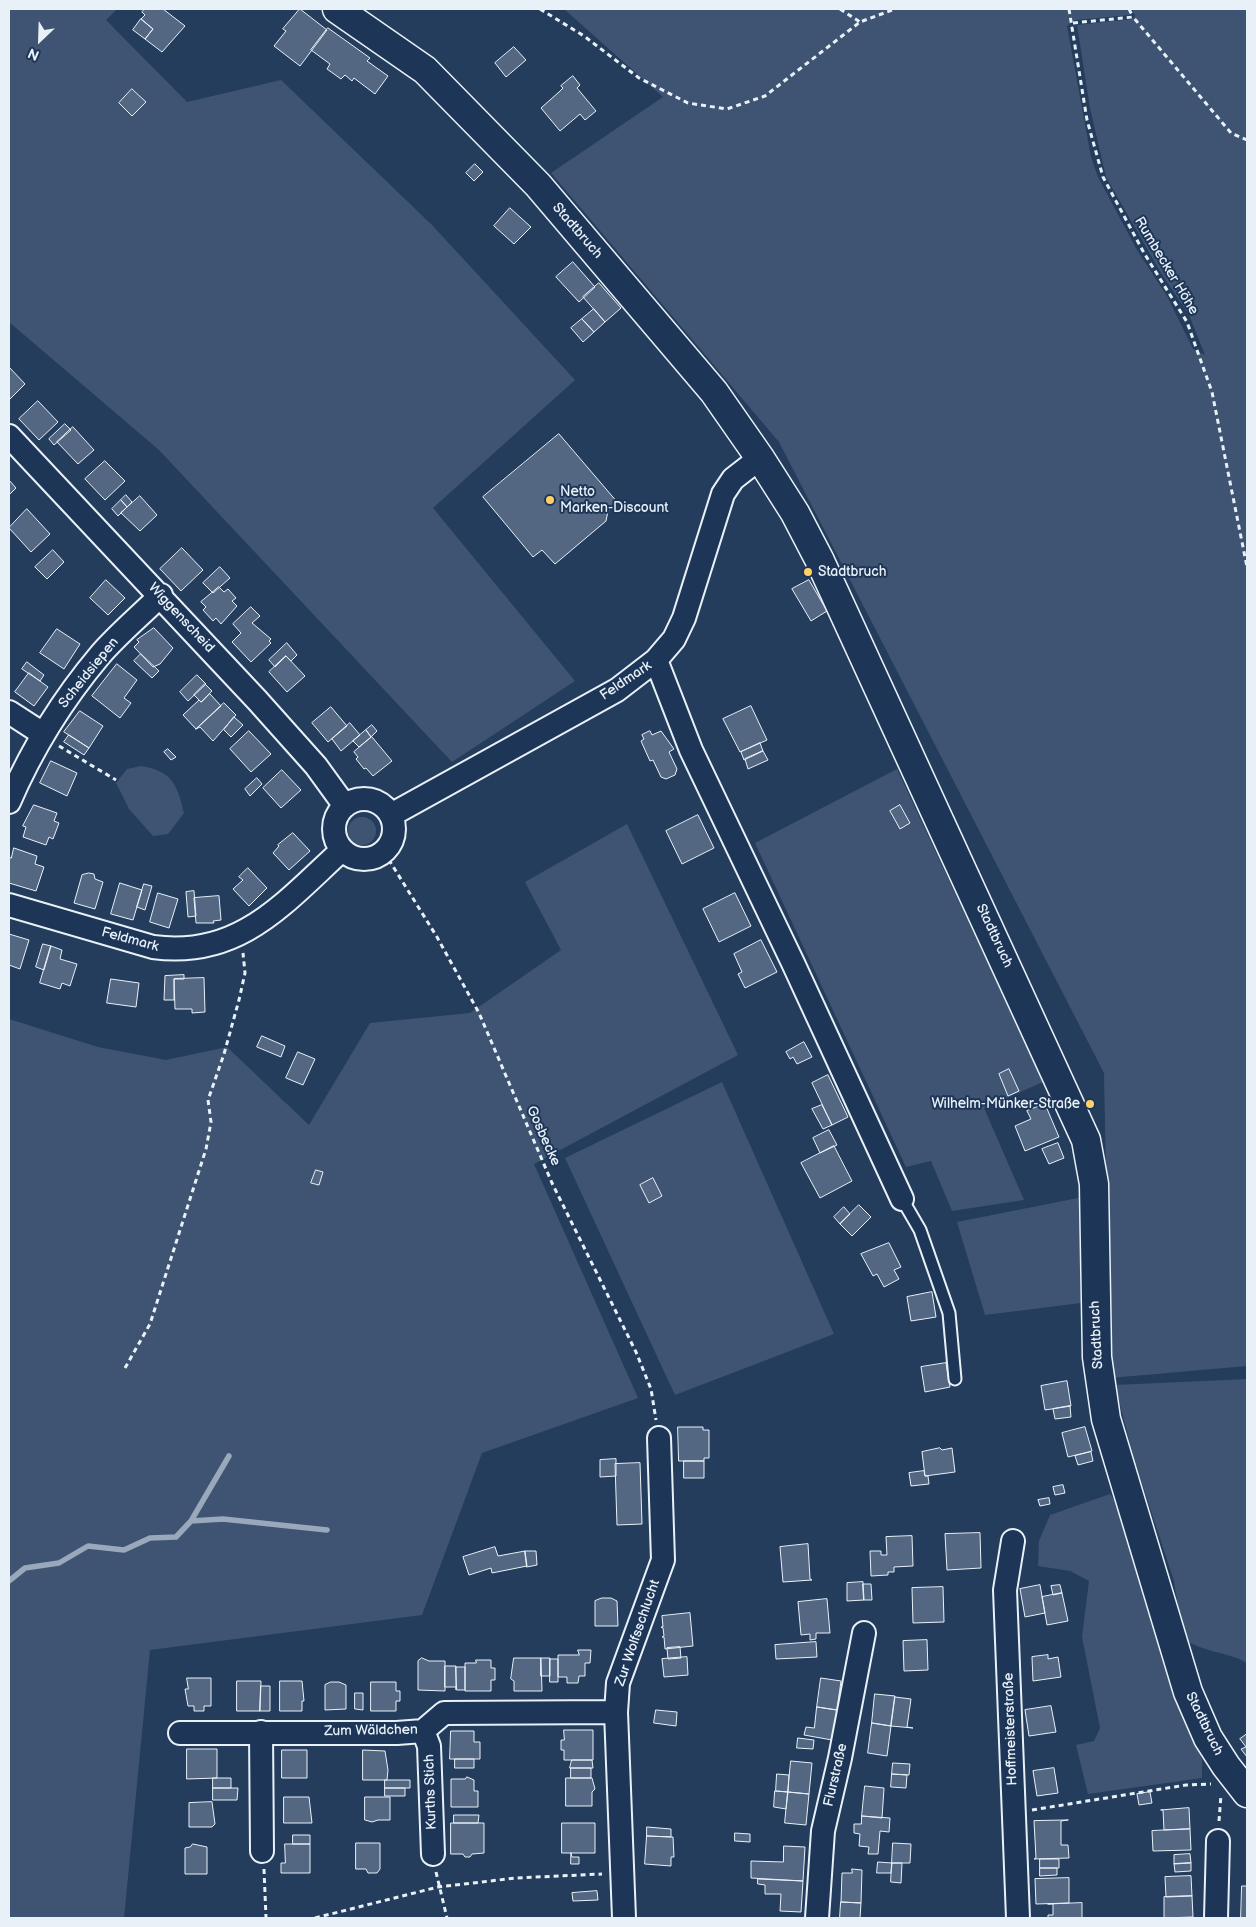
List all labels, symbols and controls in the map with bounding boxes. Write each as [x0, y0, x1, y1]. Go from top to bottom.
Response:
north arrow [15, 15, 65, 65]
text: N [25, 44, 42, 64]
street label: Stadtbruch [548, 200, 606, 262]
street label: Rumbecker Höhe [1130, 214, 1202, 318]
place label: Netto Marken-Discount [560, 484, 669, 516]
marker: Netto Marken-Discount [544, 494, 556, 506]
place label: Stadtbruch [818, 564, 887, 580]
marker: Stadtbruch [802, 566, 814, 578]
street label: Wiggenscheid [144, 580, 218, 656]
street label: Scheidsiepen [55, 634, 123, 712]
street label: Feldmark [597, 658, 655, 704]
street label: Stadtbruch [972, 901, 1016, 971]
street label: Feldmark [99, 924, 161, 956]
place label: Wilhelm-Münker-Straße [932, 1096, 1080, 1112]
marker: Wilhelm-Münker-Straße [1084, 1098, 1096, 1110]
street label: Gosbecke [522, 1103, 564, 1169]
street label: Stadtbruch [1087, 1300, 1107, 1370]
street label: Zur Wolfsschlucht [612, 1578, 664, 1688]
street label: Hoffmeisterstraße [1001, 1672, 1021, 1786]
street label: Stadtbruch [1181, 1690, 1227, 1758]
street label: Zum Wäldchen [324, 1722, 418, 1740]
street label: Flurstraße [821, 1742, 851, 1808]
street label: Kurths Stich [421, 1754, 441, 1830]

